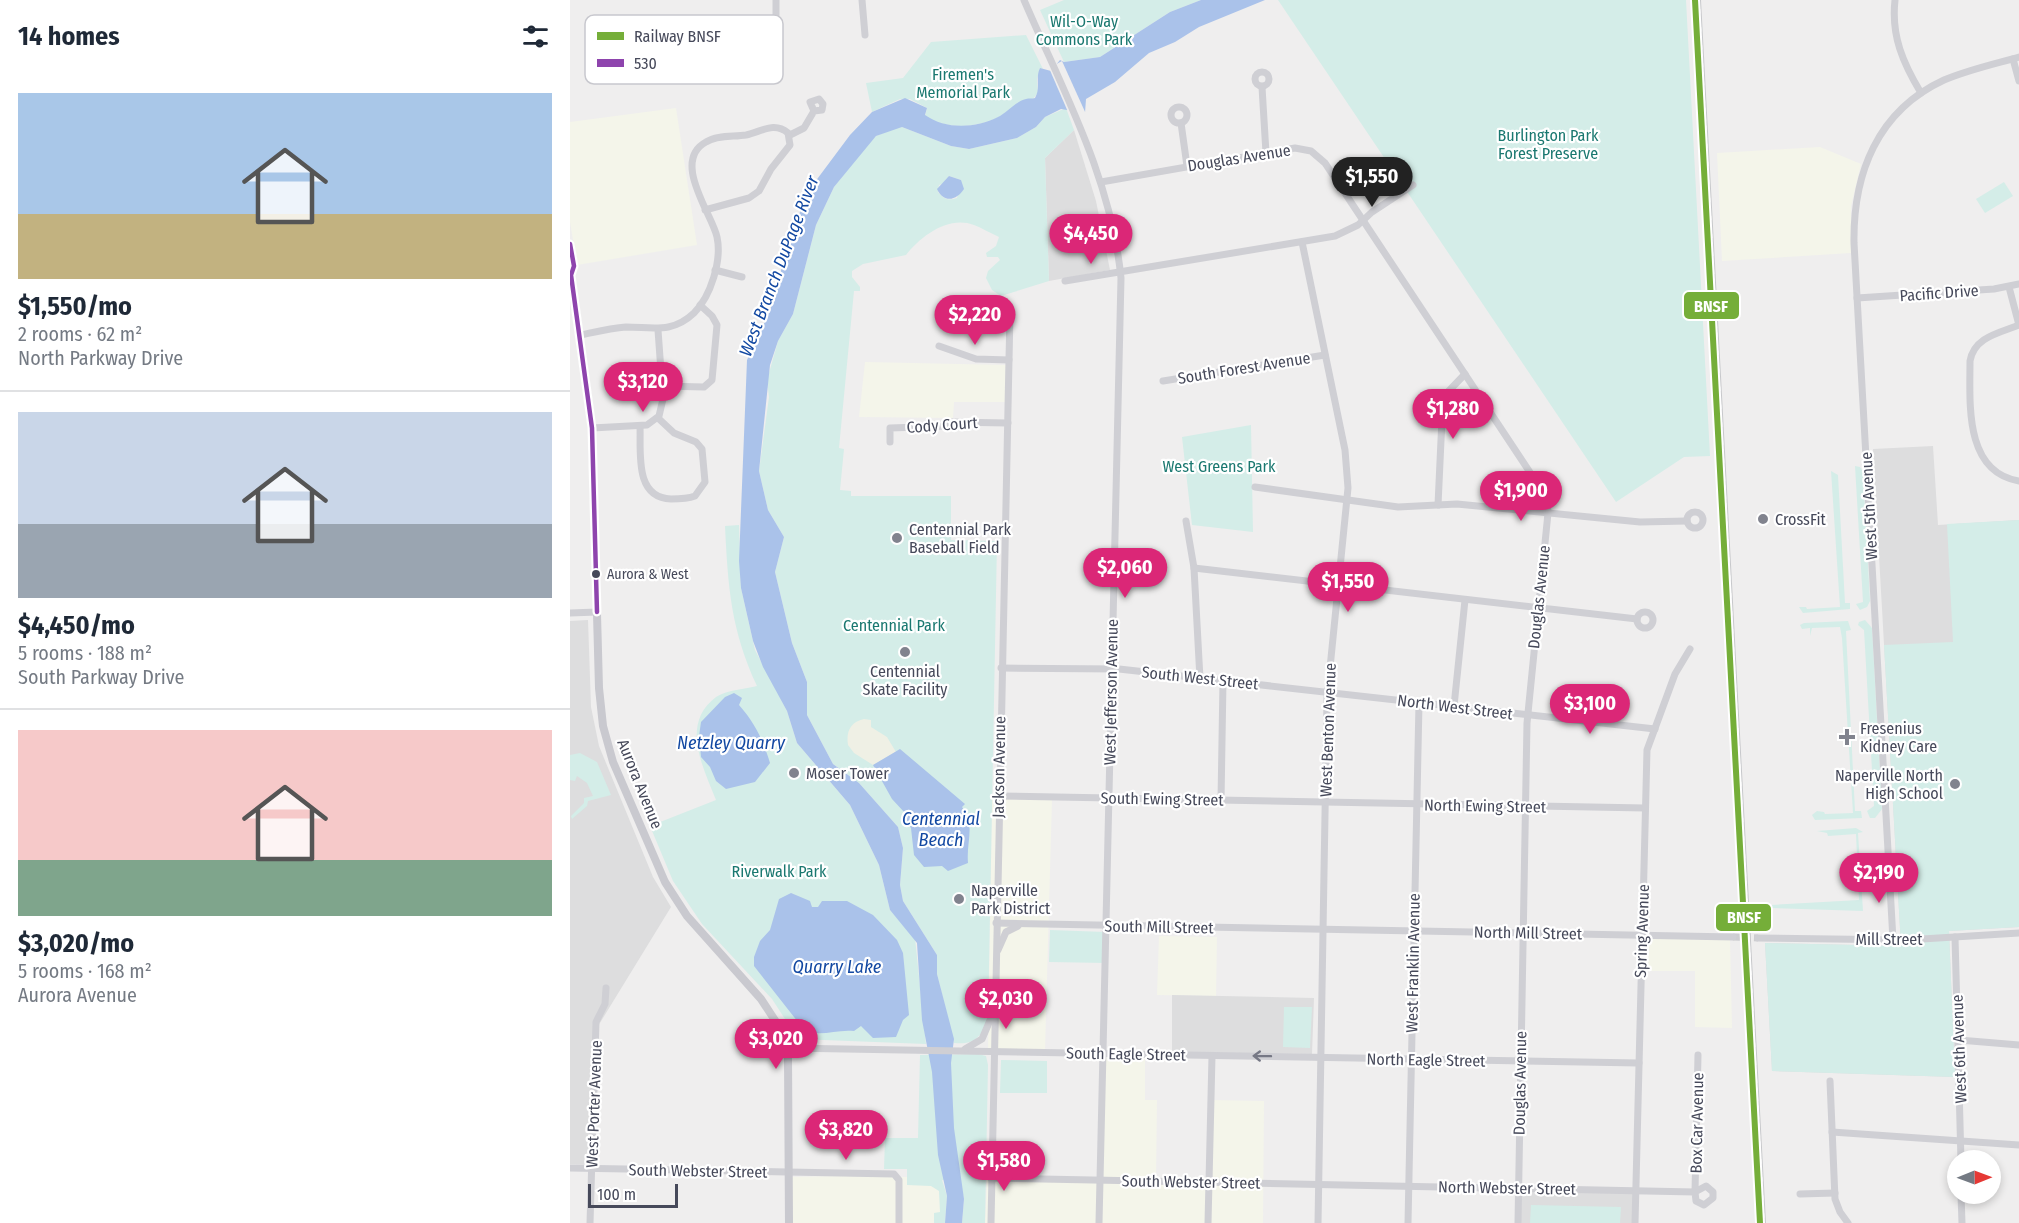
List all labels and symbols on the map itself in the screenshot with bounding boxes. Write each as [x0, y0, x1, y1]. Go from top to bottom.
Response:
park label: Wil-O-Way Commons Park [1036, 12, 1133, 49]
legend [585, 15, 783, 84]
text: Railway BNSF [634, 27, 721, 46]
text: 530 [634, 54, 657, 73]
park label: Firemen's Memorial Park [916, 65, 1010, 102]
park label: Burlington Park Forest Preserve [1498, 126, 1599, 163]
street label: Douglas Avenue [1186, 140, 1292, 176]
pin: $1,550 [1323, 157, 1421, 208]
water label: West Branch DuPage River [734, 172, 824, 360]
pin: $4,450 [1042, 214, 1140, 265]
street label: Pacific Drive [1899, 281, 1979, 305]
line badge: BNSF [1683, 291, 1740, 320]
pin: $2,220 [926, 295, 1024, 346]
text: BNSF [1694, 297, 1728, 316]
street label: South Forest Avenue [1176, 348, 1312, 388]
pin: $3,120 [594, 362, 692, 413]
pin: $1,280 [1404, 389, 1502, 440]
street label: Cody Court [906, 413, 979, 437]
street label: West 5th Avenue [1857, 451, 1881, 561]
park label: West Greens Park [1162, 457, 1276, 476]
pin: $1,900 [1472, 471, 1570, 522]
place label: CrossFit [1775, 510, 1826, 529]
marker: CrossFit [1756, 512, 1770, 526]
place label: Centennial Park Baseball Field [909, 520, 1012, 557]
marker: Centennial Park Baseball Field [890, 531, 904, 545]
street label: Douglas Avenue [1524, 544, 1554, 650]
pin: $2,060 [1076, 548, 1174, 599]
pin: $1,550 [1299, 562, 1397, 613]
place label: Aurora & West [607, 566, 689, 583]
marker: Aurora & West [590, 568, 602, 580]
park label: Centennial Park [843, 616, 946, 635]
street label: West Jefferson Avenue [1100, 619, 1122, 765]
marker: Centennial Skate Facility [898, 645, 912, 659]
place label: Centennial Skate Facility [863, 662, 948, 699]
street label: South West Street [1141, 662, 1260, 694]
street label: West Benton Avenue [1316, 662, 1340, 797]
pin: $3,100 [1541, 684, 1639, 735]
street label: North West Street [1396, 690, 1514, 724]
street label: Jackson Avenue [989, 716, 1009, 818]
place label: Fresenius Kidney Care [1860, 719, 1937, 756]
marker: Fresenius Kidney Care [1838, 728, 1856, 746]
water label: Netzley Quarry [677, 732, 786, 754]
street label: Aurora Avenue [613, 736, 667, 832]
place label: Moser Tower [806, 764, 889, 783]
marker: Moser Tower [787, 766, 801, 780]
place label: Naperville North High School [1835, 766, 1943, 803]
marker: Naperville North High School [1948, 777, 1962, 791]
street label: South Ewing Street [1100, 788, 1224, 810]
street label: North Ewing Street [1424, 795, 1547, 817]
water label: Centennial Beach [902, 808, 980, 851]
pin: $2,190 [1830, 853, 1928, 904]
park label: Riverwalk Park [731, 862, 827, 881]
place label: Naperville Park District [971, 881, 1051, 918]
street label: Spring Avenue [1631, 884, 1653, 978]
marker: Naperville Park District [952, 892, 966, 906]
street label: West Franklin Avenue [1402, 893, 1424, 1033]
line badge: BNSF [1715, 903, 1772, 932]
text: BNSF [1727, 908, 1761, 927]
street label: South Mill Street [1104, 917, 1214, 937]
street label: North Mill Street [1474, 923, 1583, 943]
street label: Mill Street [1856, 930, 1923, 949]
water label: Quarry Lake [793, 956, 882, 978]
pin: $2,030 [957, 979, 1055, 1030]
street label: West 6th Avenue [1948, 994, 1970, 1104]
pin: $3,020 [727, 1019, 825, 1070]
street label: Douglas Avenue [1510, 1031, 1530, 1135]
street label: West Porter Avenue [582, 1040, 606, 1168]
street label: South Eagle Street [1066, 1043, 1187, 1065]
street label: North Eagle Street [1366, 1049, 1486, 1071]
one-way arrow [1253, 1051, 1273, 1062]
street label: Box Car Avenue [1687, 1072, 1707, 1174]
pin: $3,820 [797, 1110, 895, 1161]
pin: $1,580 [955, 1141, 1053, 1192]
north arrow [1947, 1150, 2001, 1204]
street label: South Webster Street [628, 1160, 768, 1182]
street label: South Webster Street [1121, 1171, 1261, 1193]
street label: North Webster Street [1438, 1177, 1577, 1199]
scale bar [588, 1181, 678, 1208]

